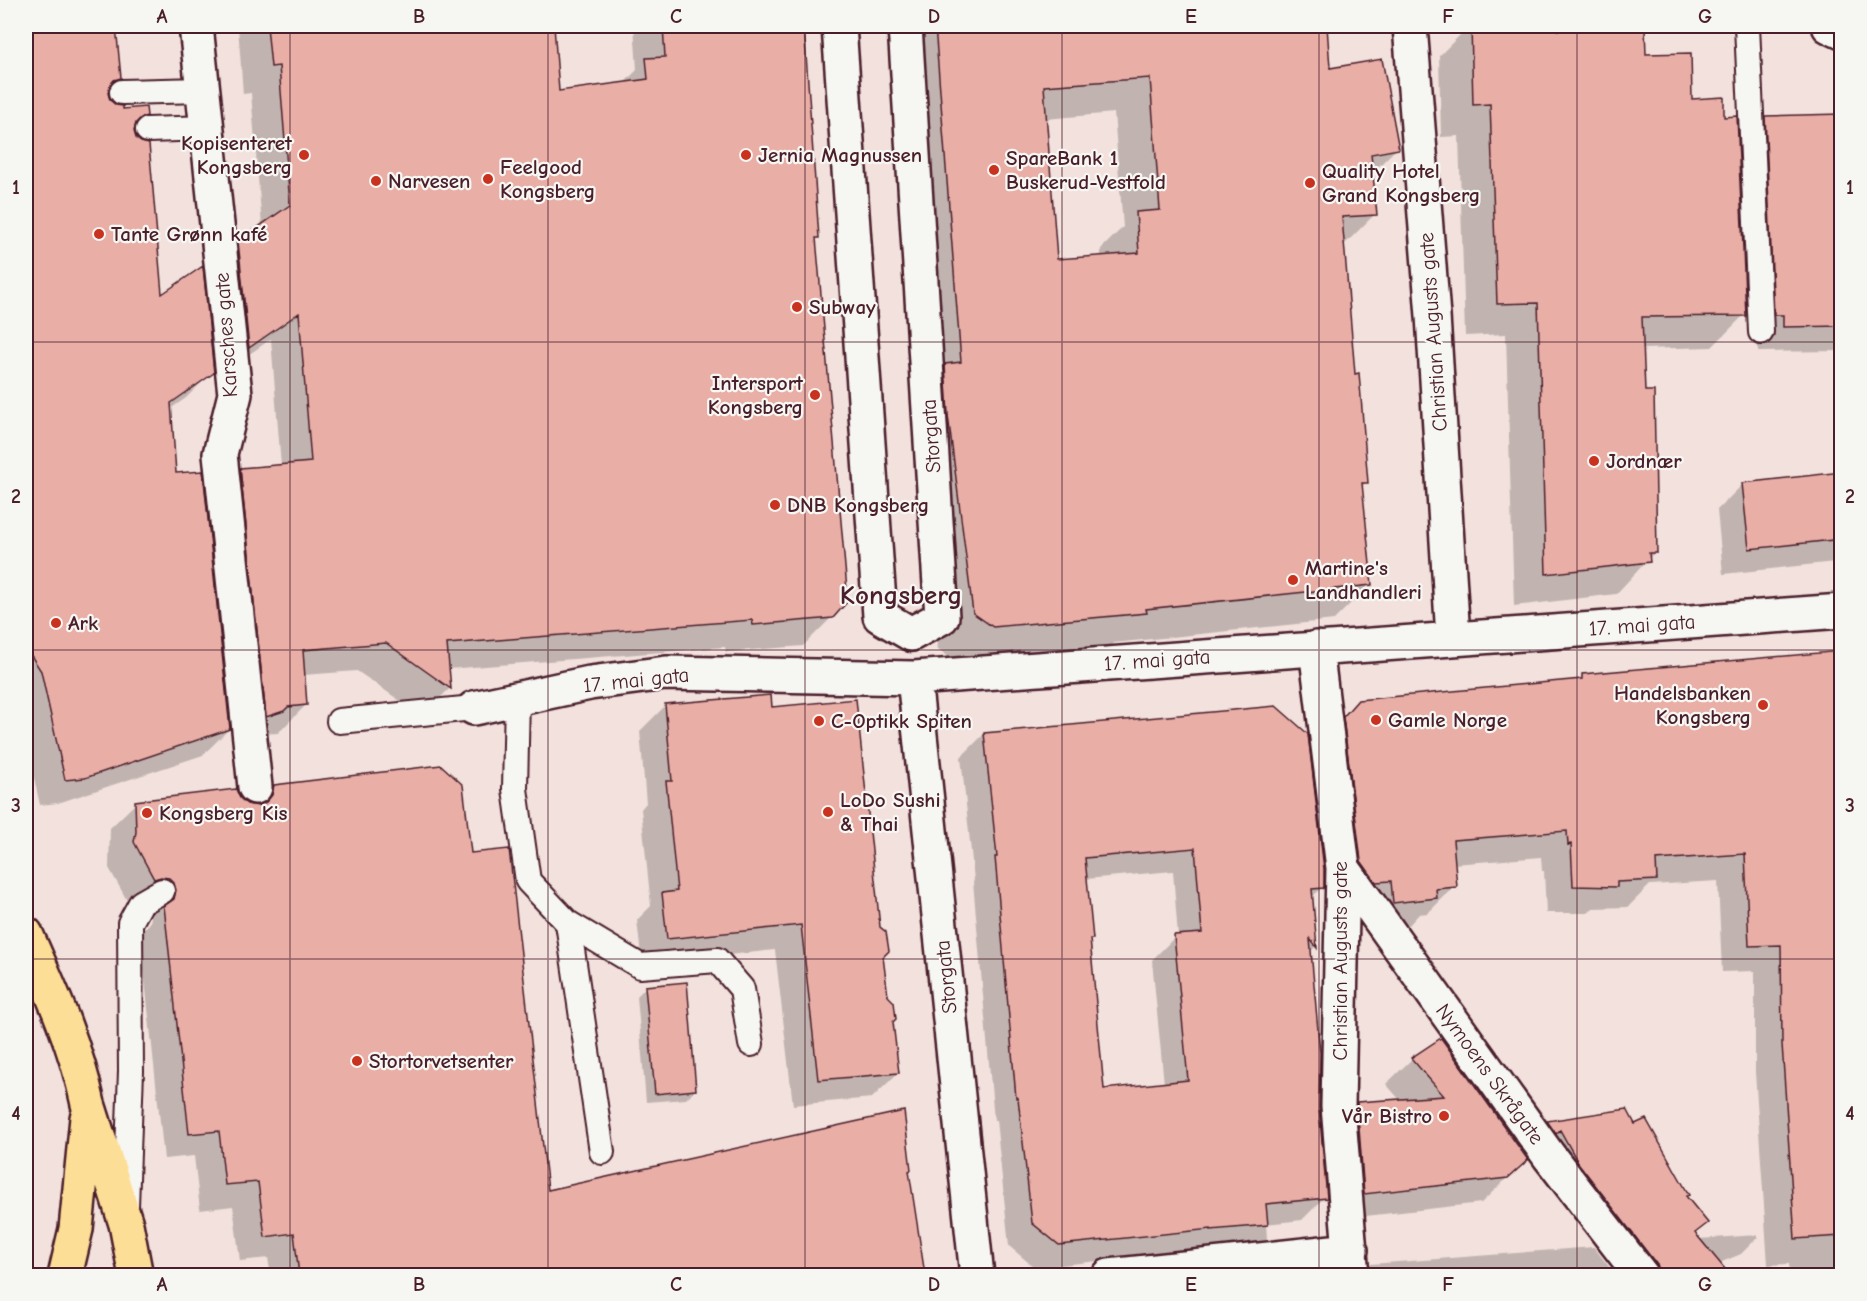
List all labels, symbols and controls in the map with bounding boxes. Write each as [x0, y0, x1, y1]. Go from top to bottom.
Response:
text: A [156, 5, 168, 28]
text: B [413, 5, 425, 28]
text: C [670, 5, 682, 28]
text: D [928, 5, 940, 28]
text: E [1185, 5, 1197, 28]
text: F [1442, 5, 1454, 28]
text: G [1698, 5, 1712, 28]
place label: Kopisenteret Kongsberg [181, 131, 293, 179]
place label: Jernia Magnussen [758, 143, 922, 167]
place label: SpareBank 1 Buskerud-Vestfold [1006, 146, 1166, 194]
marker: Kopisenteret Kongsberg [297, 148, 311, 162]
marker: Jernia Magnussen [739, 148, 753, 162]
place label: Feelgood Kongsberg [500, 155, 595, 203]
place label: Quality Hotel Grand Kongsberg [1322, 159, 1480, 207]
marker: SpareBank 1 Buskerud-Vestfold [987, 163, 1001, 177]
place label: Narvesen [388, 169, 470, 193]
marker: Feelgood Kongsberg [481, 172, 495, 186]
marker: Narvesen [369, 174, 383, 188]
text: 1 [12, 176, 20, 199]
marker: Quality Hotel Grand Kongsberg [1303, 176, 1317, 190]
text: 1 [1846, 176, 1854, 199]
place label: Tante Grønn kafé [111, 222, 267, 246]
marker: Tante Grønn kafé [92, 227, 106, 241]
street label: Christian Augusts gate [1414, 232, 1452, 432]
street label: Karsches gate [210, 272, 242, 398]
place label: Subway [809, 295, 876, 319]
marker: Subway [790, 300, 804, 314]
place label: Intersport Kongsberg [708, 371, 804, 419]
marker: Intersport Kongsberg [808, 388, 822, 402]
street label: Storgata [916, 398, 946, 474]
place label: Jordnær [1606, 449, 1682, 473]
marker: Jordnær [1587, 454, 1601, 468]
text: 2 [11, 485, 21, 508]
text: 2 [1845, 485, 1855, 508]
place label: DNB Kongsberg [787, 493, 929, 517]
marker: DNB Kongsberg [768, 498, 782, 512]
place label: Martine's Landhandleri [1305, 556, 1422, 604]
marker: Martine's Landhandleri [1286, 573, 1300, 587]
district label: Kongsberg [840, 580, 962, 611]
street label: 17. mai gata [1588, 609, 1696, 641]
place label: Ark [68, 611, 99, 635]
marker: Ark [49, 616, 63, 630]
street label: 17. mai gata [1103, 644, 1211, 676]
street label: 17. mai gata [582, 662, 690, 698]
place label: Handelsbanken Kongsberg [1614, 681, 1751, 729]
marker: Handelsbanken Kongsberg [1756, 698, 1770, 712]
place label: Gamle Norge [1388, 708, 1507, 732]
place label: C-Optikk Spiten [831, 709, 972, 733]
marker: Gamle Norge [1369, 713, 1383, 727]
marker: C-Optikk Spiten [812, 714, 826, 728]
place label: LoDo Sushi & Thai [840, 788, 941, 836]
text: 3 [11, 794, 21, 817]
text: 3 [1845, 794, 1855, 817]
place label: Kongsberg Kis [159, 801, 288, 825]
marker: LoDo Sushi & Thai [821, 805, 835, 819]
marker: Kongsberg Kis [140, 806, 154, 820]
street label: Christian Augusts gate [1328, 861, 1352, 1061]
street label: Storgata [930, 939, 962, 1015]
street label: Nymoens Skrågate [1431, 999, 1549, 1149]
place label: Stortorvetsenter [369, 1049, 514, 1073]
marker: Stortorvetsenter [350, 1054, 364, 1068]
text: 4 [11, 1102, 21, 1125]
text: 4 [1845, 1102, 1855, 1125]
place label: Vår Bistro [1342, 1104, 1432, 1128]
marker: Vår Bistro [1437, 1109, 1451, 1123]
text: A [156, 1273, 168, 1296]
text: B [413, 1273, 425, 1296]
text: C [670, 1273, 682, 1296]
text: D [928, 1273, 940, 1296]
text: E [1185, 1273, 1197, 1296]
text: F [1442, 1273, 1454, 1296]
text: G [1698, 1273, 1712, 1296]

